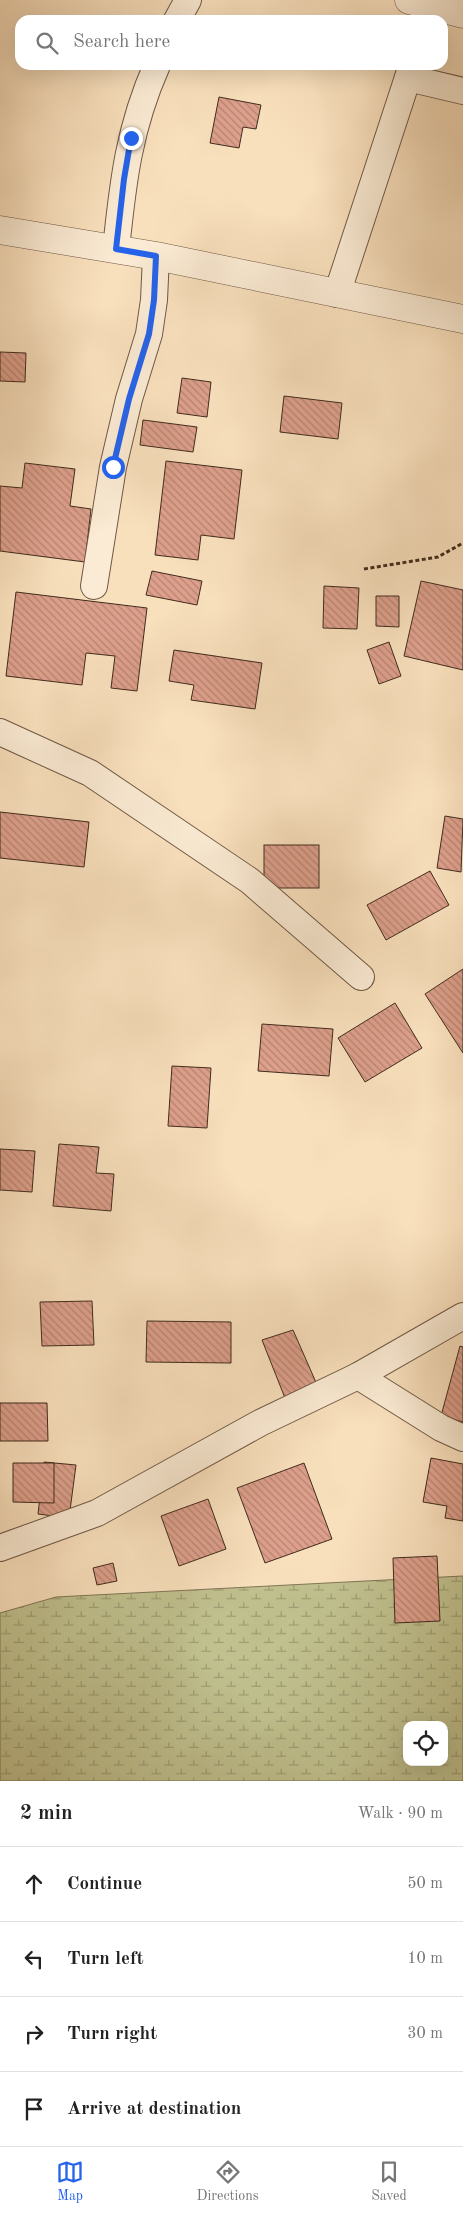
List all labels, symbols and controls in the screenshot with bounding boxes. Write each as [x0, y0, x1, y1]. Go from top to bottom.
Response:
search box [15, 15, 448, 70]
icon: search [33, 29, 61, 57]
text: Search here [73, 33, 170, 52]
route end [120, 127, 143, 150]
route start [102, 456, 125, 479]
map controls [403, 1721, 448, 1766]
button: locate [403, 1721, 448, 1766]
text: 2 min [20, 1803, 73, 1824]
text: Walk · 90 m [357, 1806, 443, 1822]
icon: ahead [20, 1870, 48, 1898]
text: Continue [67, 1875, 142, 1894]
text: 50 m [407, 1876, 443, 1892]
icon: left [20, 1945, 48, 1973]
text: Turn left [67, 1950, 144, 1969]
text: 10 m [407, 1951, 443, 1967]
icon: right [20, 2020, 48, 2048]
text: Turn right [67, 2025, 157, 2044]
text: 30 m [407, 2026, 443, 2042]
icon: arrive [20, 2095, 48, 2123]
text: Arrive at destination [67, 2100, 241, 2119]
tab: Map [56, 2158, 84, 2205]
tab: Directions [197, 2158, 259, 2205]
tab: Saved [371, 2158, 407, 2205]

